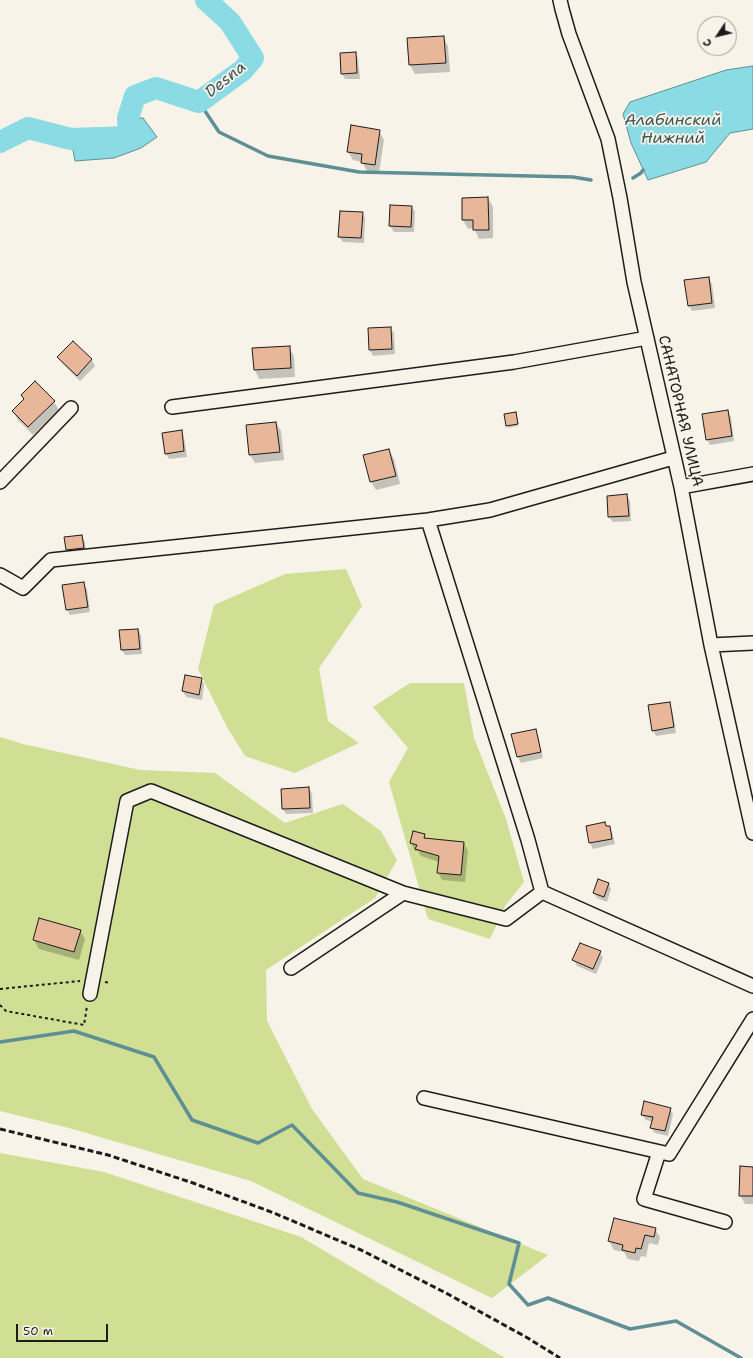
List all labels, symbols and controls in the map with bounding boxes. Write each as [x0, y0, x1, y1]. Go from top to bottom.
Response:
north arrow [697, 16, 737, 56]
text: С [700, 36, 716, 50]
water label: Desna [202, 58, 250, 102]
water label: Алабинский Нижний [625, 111, 721, 149]
street label: САНАТОРНАЯ УЛИЦА [654, 334, 706, 488]
scale bar [18, 1316, 110, 1342]
text: 50 m [23, 1323, 53, 1339]

